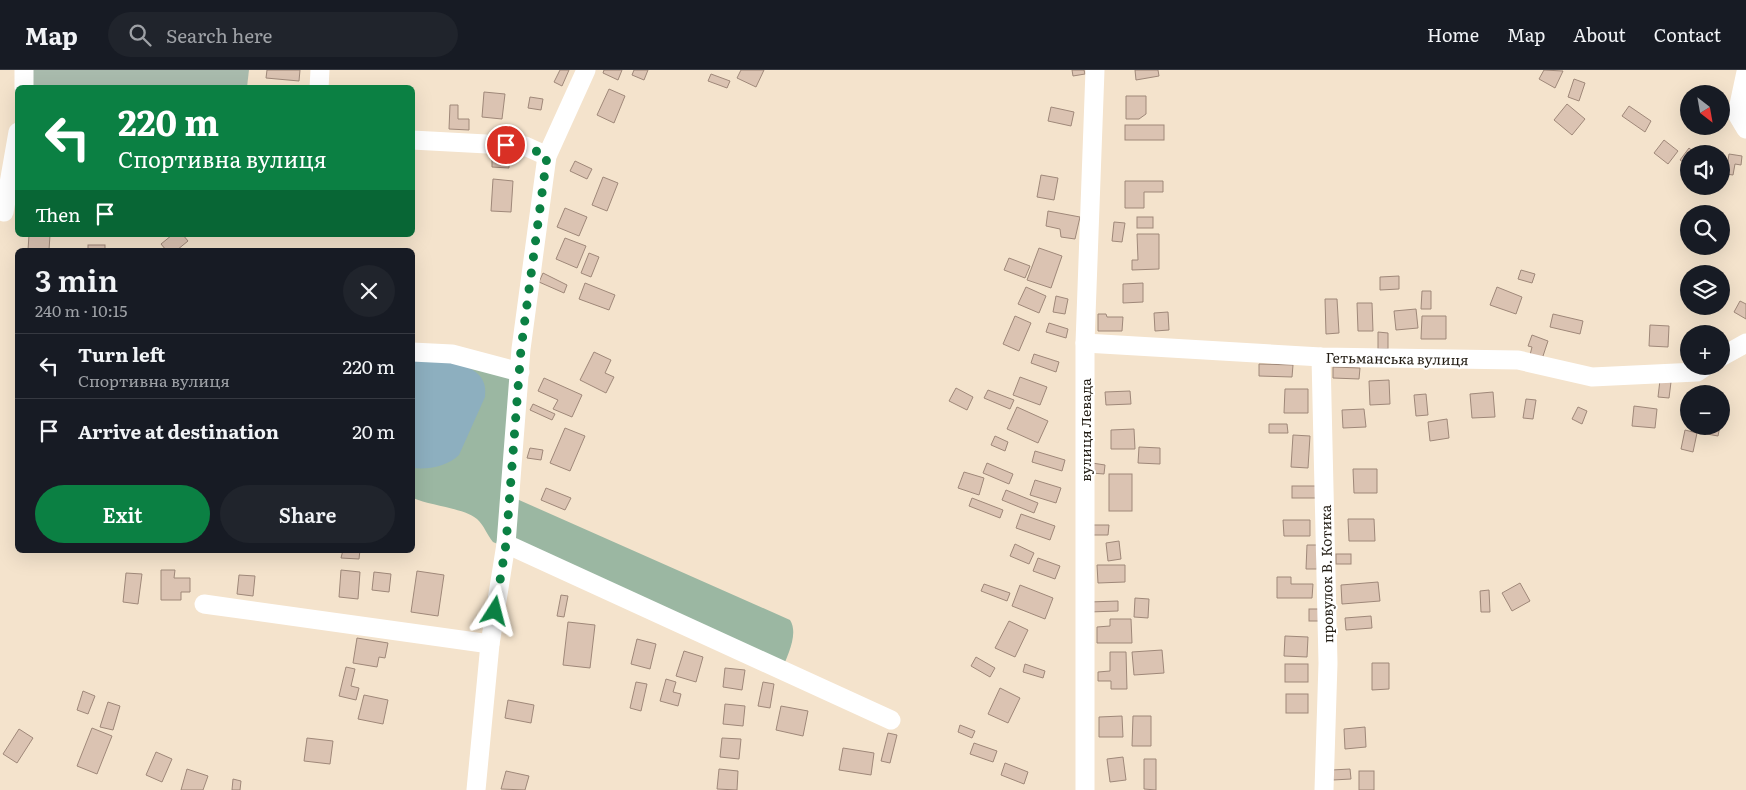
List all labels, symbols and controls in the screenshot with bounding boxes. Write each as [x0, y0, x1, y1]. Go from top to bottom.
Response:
search box [108, 12, 458, 57]
text: Map [25, 17, 78, 52]
icon: search [126, 21, 154, 49]
text: Search here [166, 21, 272, 49]
text: Home [1427, 21, 1479, 48]
text: Map [1507, 21, 1545, 48]
text: About [1573, 21, 1626, 48]
text: Contact [1654, 21, 1721, 48]
north arrow [1680, 85, 1730, 135]
map controls [1680, 85, 1730, 435]
text: 220 m [118, 95, 219, 147]
icon: left [35, 105, 100, 170]
pin [485, 124, 527, 166]
icon: arrive [492, 131, 520, 159]
text: Спортивна вулиця [118, 142, 327, 175]
button: sound [1680, 145, 1730, 195]
text: Then [35, 200, 81, 228]
icon: arrive [91, 200, 119, 228]
button: search [1680, 205, 1730, 255]
text: 3 min [35, 257, 118, 301]
button: close [343, 265, 395, 317]
button: layers [1680, 265, 1730, 315]
text: 240 m · 10:15 [35, 298, 127, 322]
button: + [1680, 325, 1730, 375]
text: Turn left [78, 340, 165, 368]
street label: Гетьманська вулиця [1325, 347, 1469, 369]
icon: left [35, 352, 63, 380]
text: 220 m [343, 352, 395, 380]
text: Спортивна вулиця [78, 368, 230, 392]
street label: вулиця Левада [1075, 378, 1095, 482]
button: − [1680, 385, 1730, 435]
icon: arrive [35, 417, 63, 445]
text: Arrive at destination [78, 417, 279, 445]
text: 20 m [352, 417, 395, 445]
button: Exit [35, 485, 210, 543]
button: Share [220, 485, 395, 543]
street label: провулок В. Котика [1315, 504, 1337, 643]
position arrow [468, 584, 520, 636]

